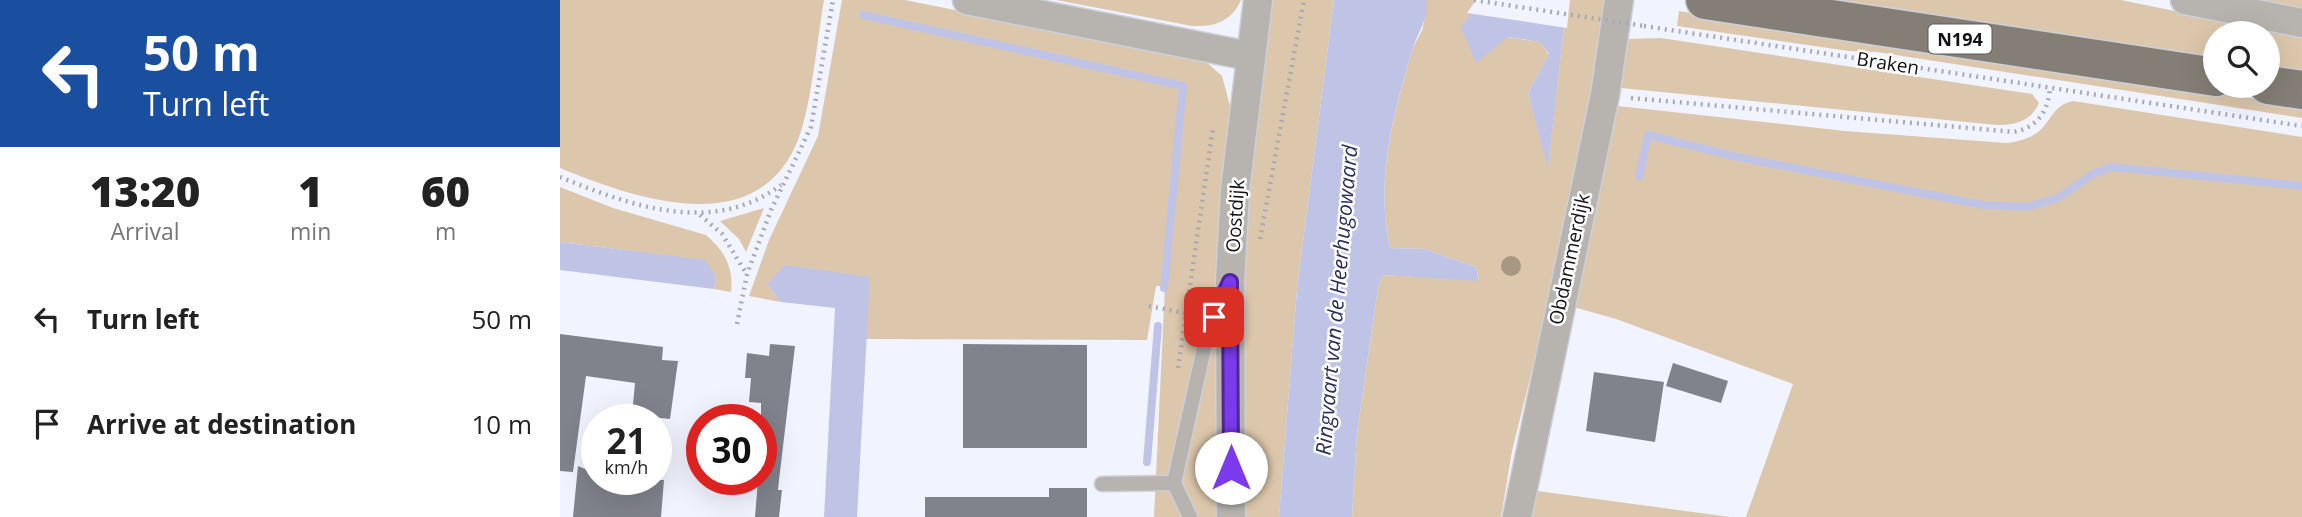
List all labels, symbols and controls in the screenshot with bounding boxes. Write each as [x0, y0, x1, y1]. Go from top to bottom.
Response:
text: 50 m [143, 19, 260, 85]
map controls [2203, 21, 2280, 98]
button: search [2203, 21, 2280, 98]
road number: N194 [1928, 24, 1992, 54]
icon: left [28, 28, 119, 119]
street label: Braken [1855, 45, 1921, 81]
text: Turn left [143, 82, 269, 125]
water label: Ringvaart van de Heerhugowaard [1308, 143, 1364, 456]
text: 13:20 [90, 162, 200, 219]
text: 1 [298, 162, 323, 219]
text: 60 [421, 162, 470, 219]
street label: Oostdijk [1219, 179, 1251, 253]
street label: Obdammerdijk [1542, 191, 1596, 327]
text: Arrival [110, 215, 180, 247]
text: min [290, 215, 331, 247]
text: m [435, 215, 456, 247]
pin [1184, 287, 1244, 347]
icon: arrive [1195, 298, 1233, 336]
icon: left [28, 300, 66, 338]
text: Turn left [87, 301, 199, 337]
text: 50 m [471, 301, 532, 337]
speed limit sign: 30 [686, 404, 777, 495]
icon: arrive [28, 405, 66, 443]
text: Arrive at destination [87, 406, 356, 442]
text: 10 m [471, 406, 532, 442]
text: 21 [606, 417, 647, 464]
position arrow [1194, 431, 1268, 505]
text: km/h [605, 455, 648, 479]

